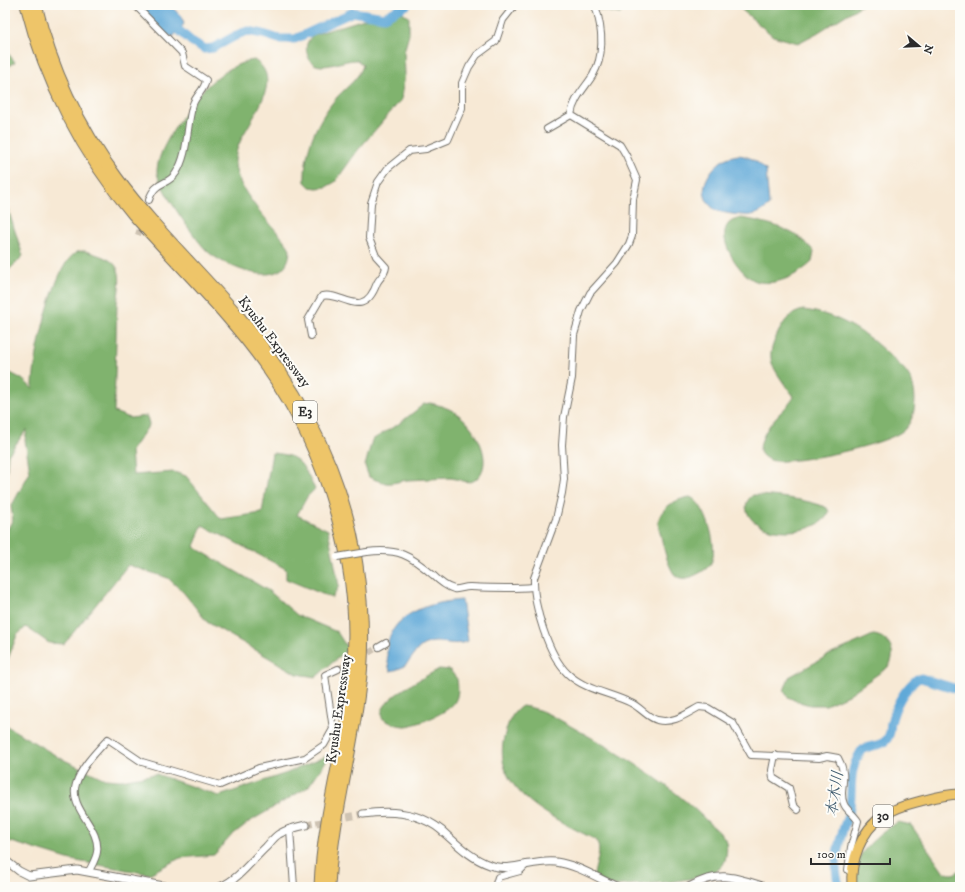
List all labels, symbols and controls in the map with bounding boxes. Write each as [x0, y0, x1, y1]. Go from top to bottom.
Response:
north arrow [899, 26, 939, 66]
text: N [919, 42, 936, 55]
street label: Kyushu Expressway [234, 293, 314, 392]
road number: E3 [293, 401, 317, 423]
street label: Kyushu Expressway [322, 653, 356, 765]
water label: 本木川 [822, 768, 848, 818]
road number: 30 [873, 805, 893, 827]
scale bar [811, 840, 890, 866]
text: 100 m [817, 847, 846, 862]

